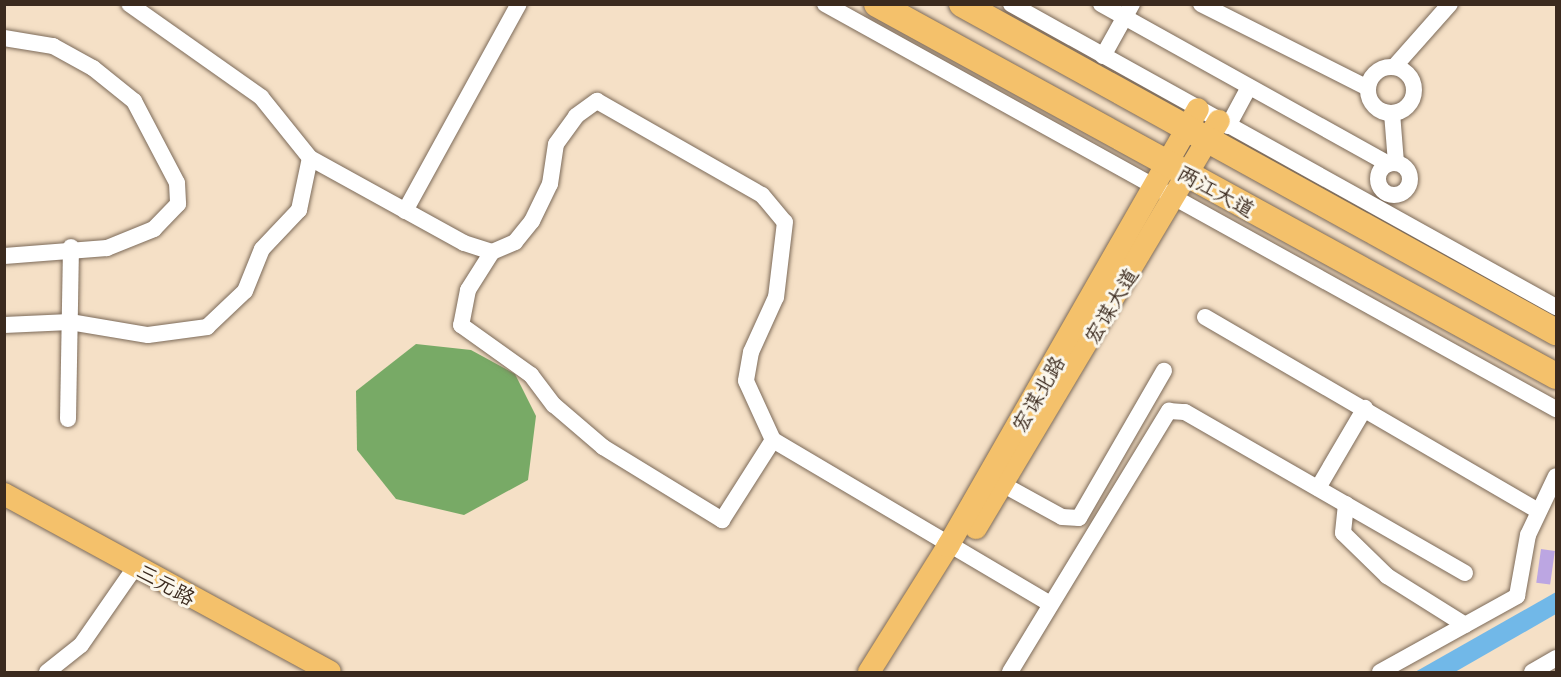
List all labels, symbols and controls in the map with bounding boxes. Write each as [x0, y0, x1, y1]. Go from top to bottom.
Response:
street label: 两江大道 [1174, 159, 1260, 221]
street label: 宏谋大道 [1078, 263, 1142, 347]
street label: 宏谋北路 [1005, 350, 1069, 436]
street label: 三元路 [133, 557, 201, 609]

